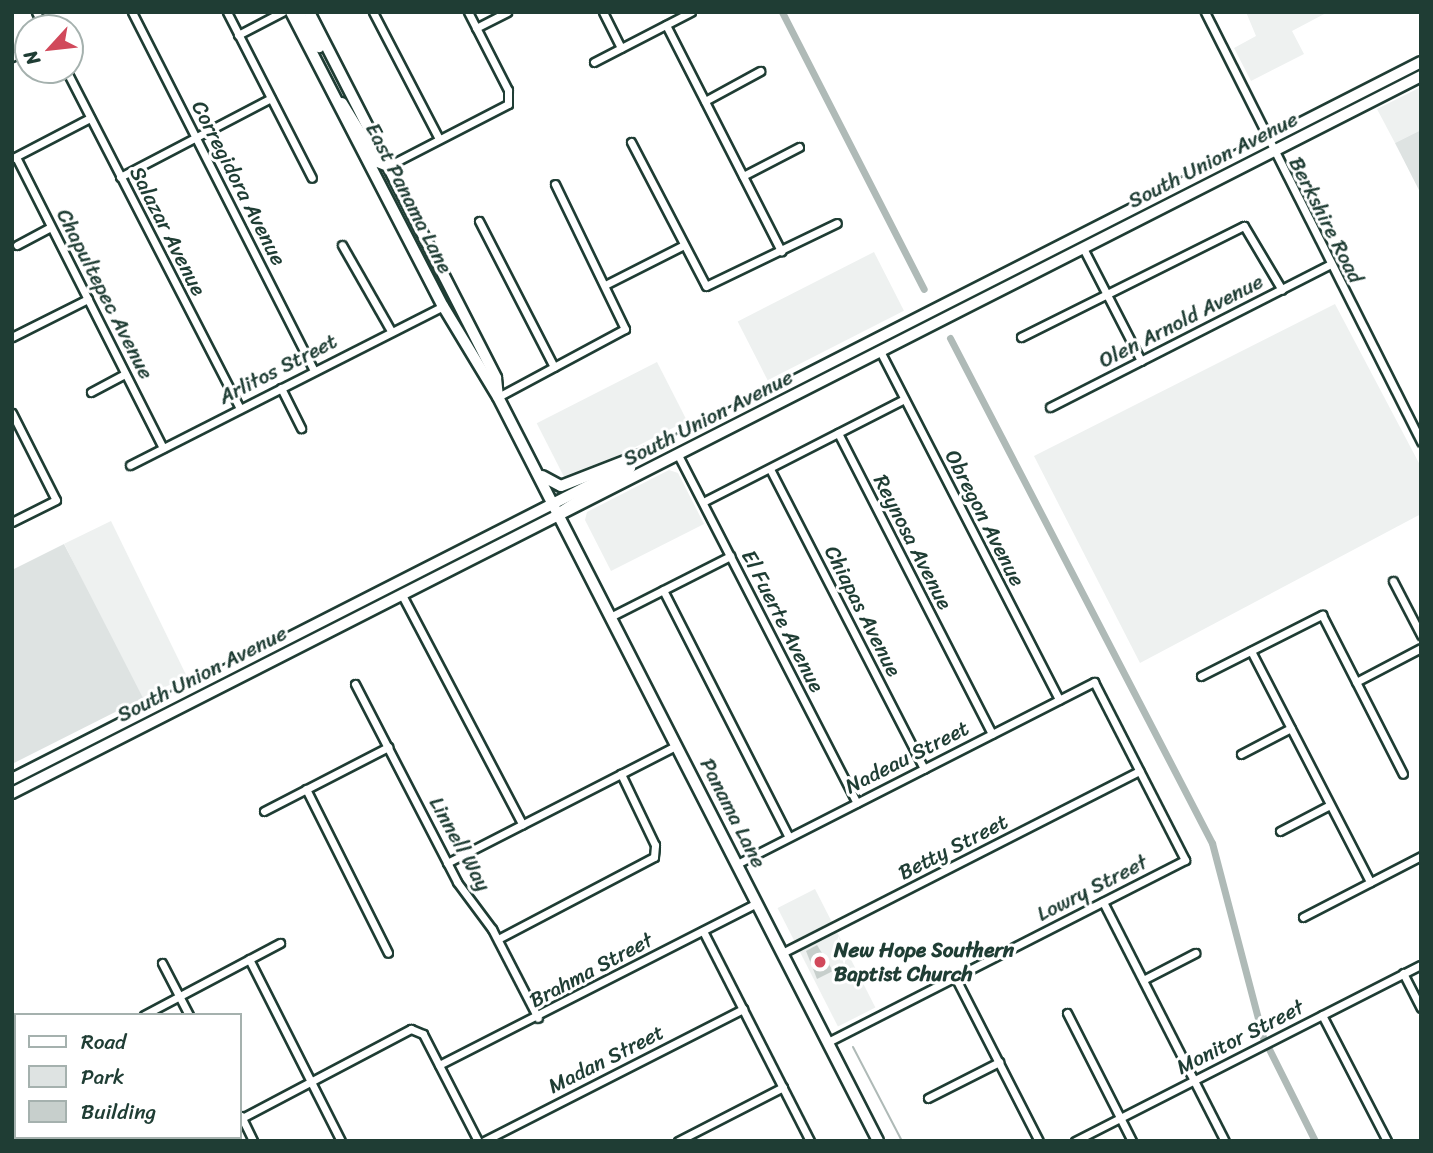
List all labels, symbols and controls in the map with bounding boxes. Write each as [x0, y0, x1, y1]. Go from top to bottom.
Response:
north arrow [14, 14, 84, 84]
text: N [14, 45, 49, 71]
street label: Corregidora Avenue [187, 96, 291, 270]
street label: South Union Avenue [1124, 106, 1302, 214]
street label: East Panama Lane [360, 118, 458, 278]
street label: Berkshire Road [1283, 153, 1369, 287]
street label: Salazar Avenue [125, 162, 211, 300]
street label: Chapultepec Avenue [51, 205, 159, 383]
street label: Olen Arnold Avenue [1095, 269, 1267, 373]
street label: Arlitos Street [215, 328, 341, 410]
street label: South Union Avenue [619, 364, 797, 472]
street label: Obregon Avenue [940, 446, 1030, 590]
street label: Reynosa Avenue [868, 470, 958, 614]
street label: Chiapas Avenue [819, 541, 907, 681]
street label: El Fuerte Avenue [736, 545, 830, 697]
street label: South Union Avenue [113, 620, 291, 728]
street label: Nadeau Street [841, 715, 973, 799]
street label: Panama Lane [695, 754, 771, 872]
street label: Linnell Way [424, 792, 496, 896]
street label: Betty Street [894, 809, 1012, 885]
street label: Lowry Street [1032, 849, 1152, 927]
street label: Brahma Street [525, 927, 657, 1013]
place label: New Hope Southern Baptist Church [834, 937, 1018, 987]
marker: New Hope Southern Baptist Church [812, 954, 828, 970]
street label: Monitor Street [1172, 994, 1308, 1080]
legend [14, 1013, 242, 1139]
street label: Madan Street [544, 1019, 668, 1099]
text: Road [81, 1023, 126, 1061]
text: Park [81, 1058, 124, 1096]
text: Building [81, 1093, 156, 1131]

